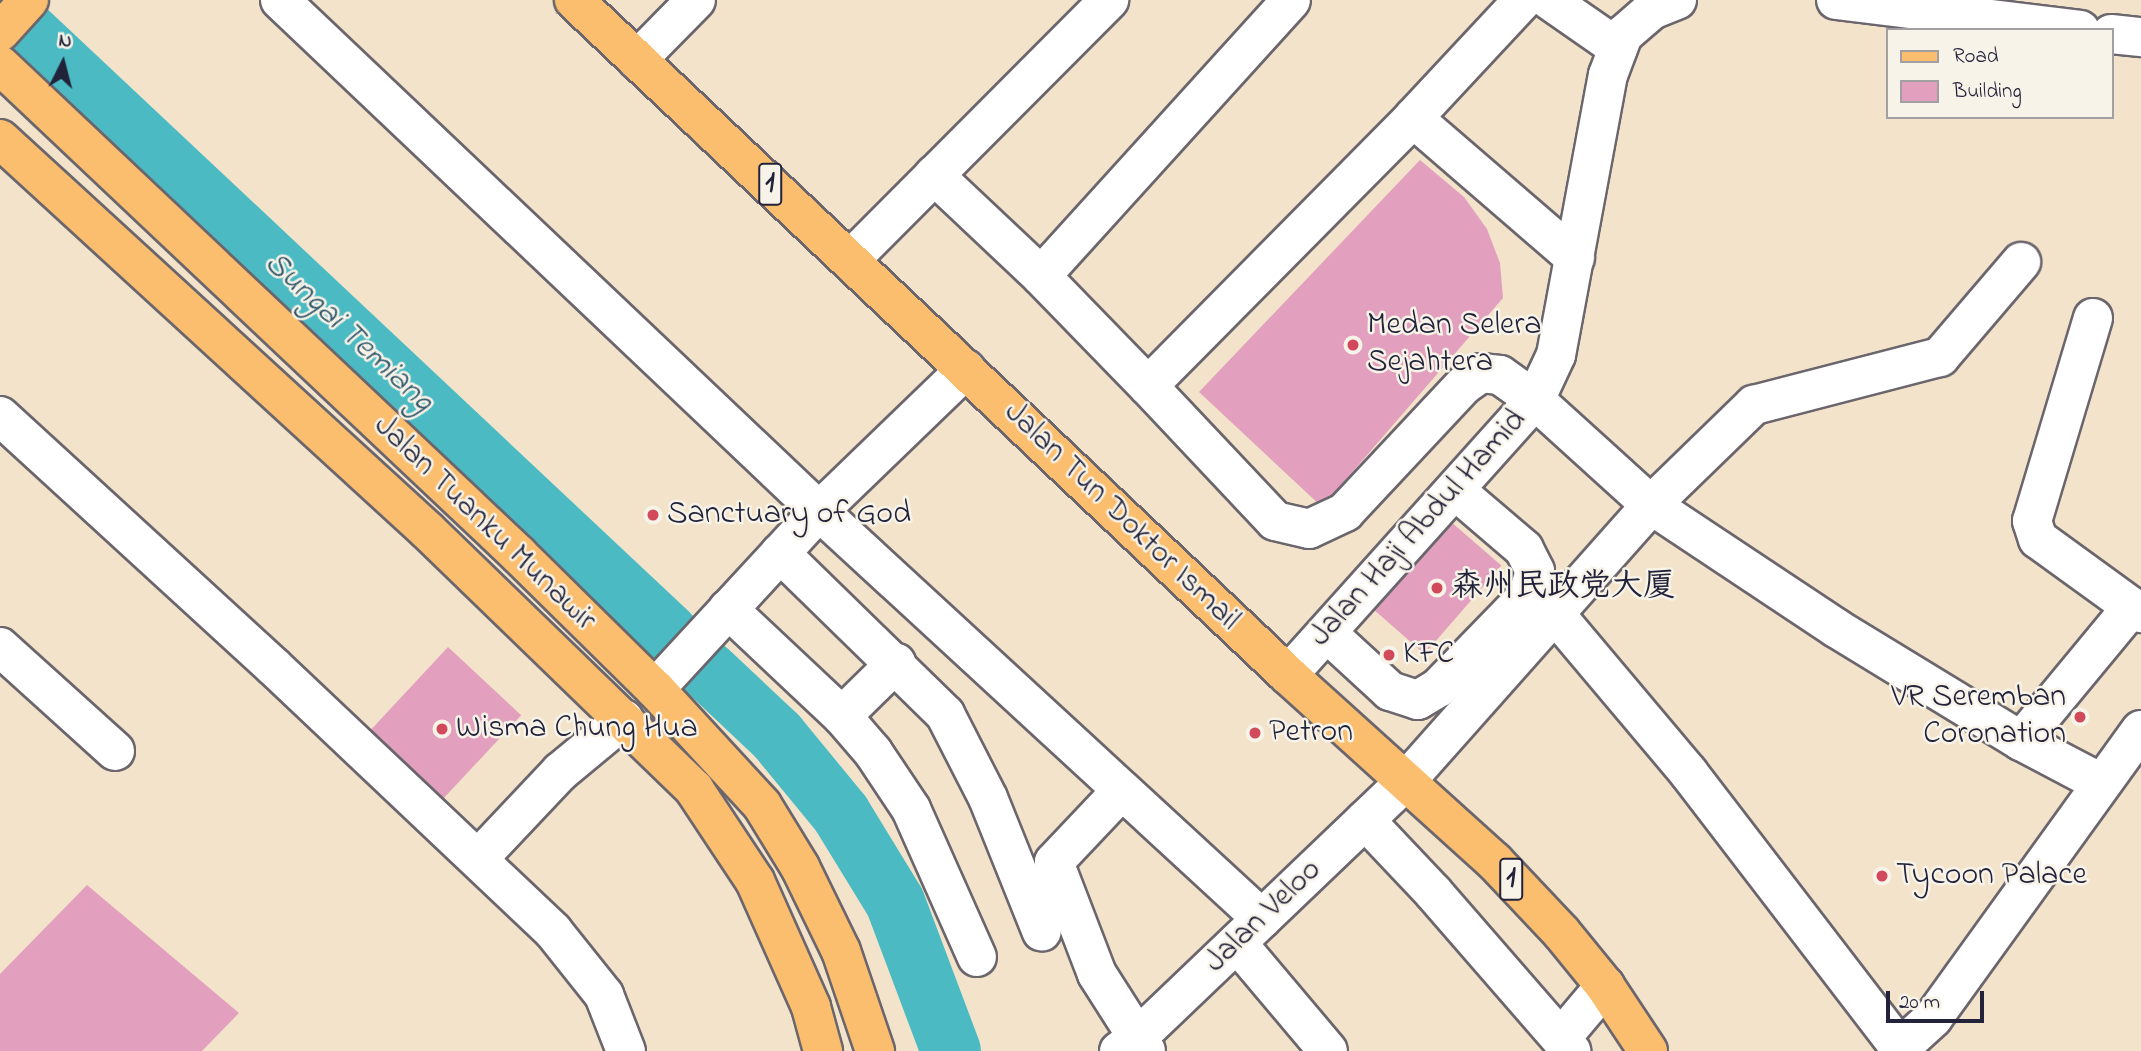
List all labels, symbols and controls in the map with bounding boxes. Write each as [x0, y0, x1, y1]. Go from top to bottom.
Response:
north arrow [28, 28, 98, 98]
text: N [57, 28, 73, 56]
legend [1885, 28, 2113, 119]
text: Road [1953, 42, 1999, 72]
text: Building [1953, 77, 2022, 107]
road number: 1 [758, 158, 782, 210]
water label: Sungai Temiang [255, 244, 441, 422]
place label: Medan Selera Sejahtera [1367, 308, 1542, 383]
marker: Medan Selera Sejahtera [1345, 337, 1361, 353]
street label: Jalan Tun Doktor Ismail [995, 394, 1247, 640]
street label: Jalan Haji Abdul Hamid [1302, 402, 1536, 656]
street label: Jalan Tuanku Munawir [365, 408, 603, 640]
place label: Sanctuary of God [667, 496, 911, 534]
marker: Sanctuary of God [645, 507, 661, 523]
place label: 森州民政党大厦 [1451, 569, 1675, 607]
marker: 森州民政党大厦 [1429, 580, 1445, 596]
place label: KFC [1403, 636, 1454, 674]
marker: KFC [1381, 647, 1397, 663]
place label: VR Seremban Coronation [1891, 680, 2066, 755]
marker: VR Seremban Coronation [2072, 709, 2088, 725]
place label: Wisma Chung Hua [456, 710, 698, 748]
place label: Petron [1269, 714, 1353, 752]
marker: Wisma Chung Hua [434, 721, 450, 737]
marker: Petron [1247, 725, 1263, 741]
street label: Jalan Veloo [1198, 852, 1330, 982]
road number: 1 [1499, 852, 1523, 906]
place label: Tycoon Palace [1896, 857, 2087, 895]
marker: Tycoon Palace [1874, 868, 1890, 884]
scale bar [1889, 978, 1987, 1022]
text: 20 m [1899, 988, 1940, 1018]

